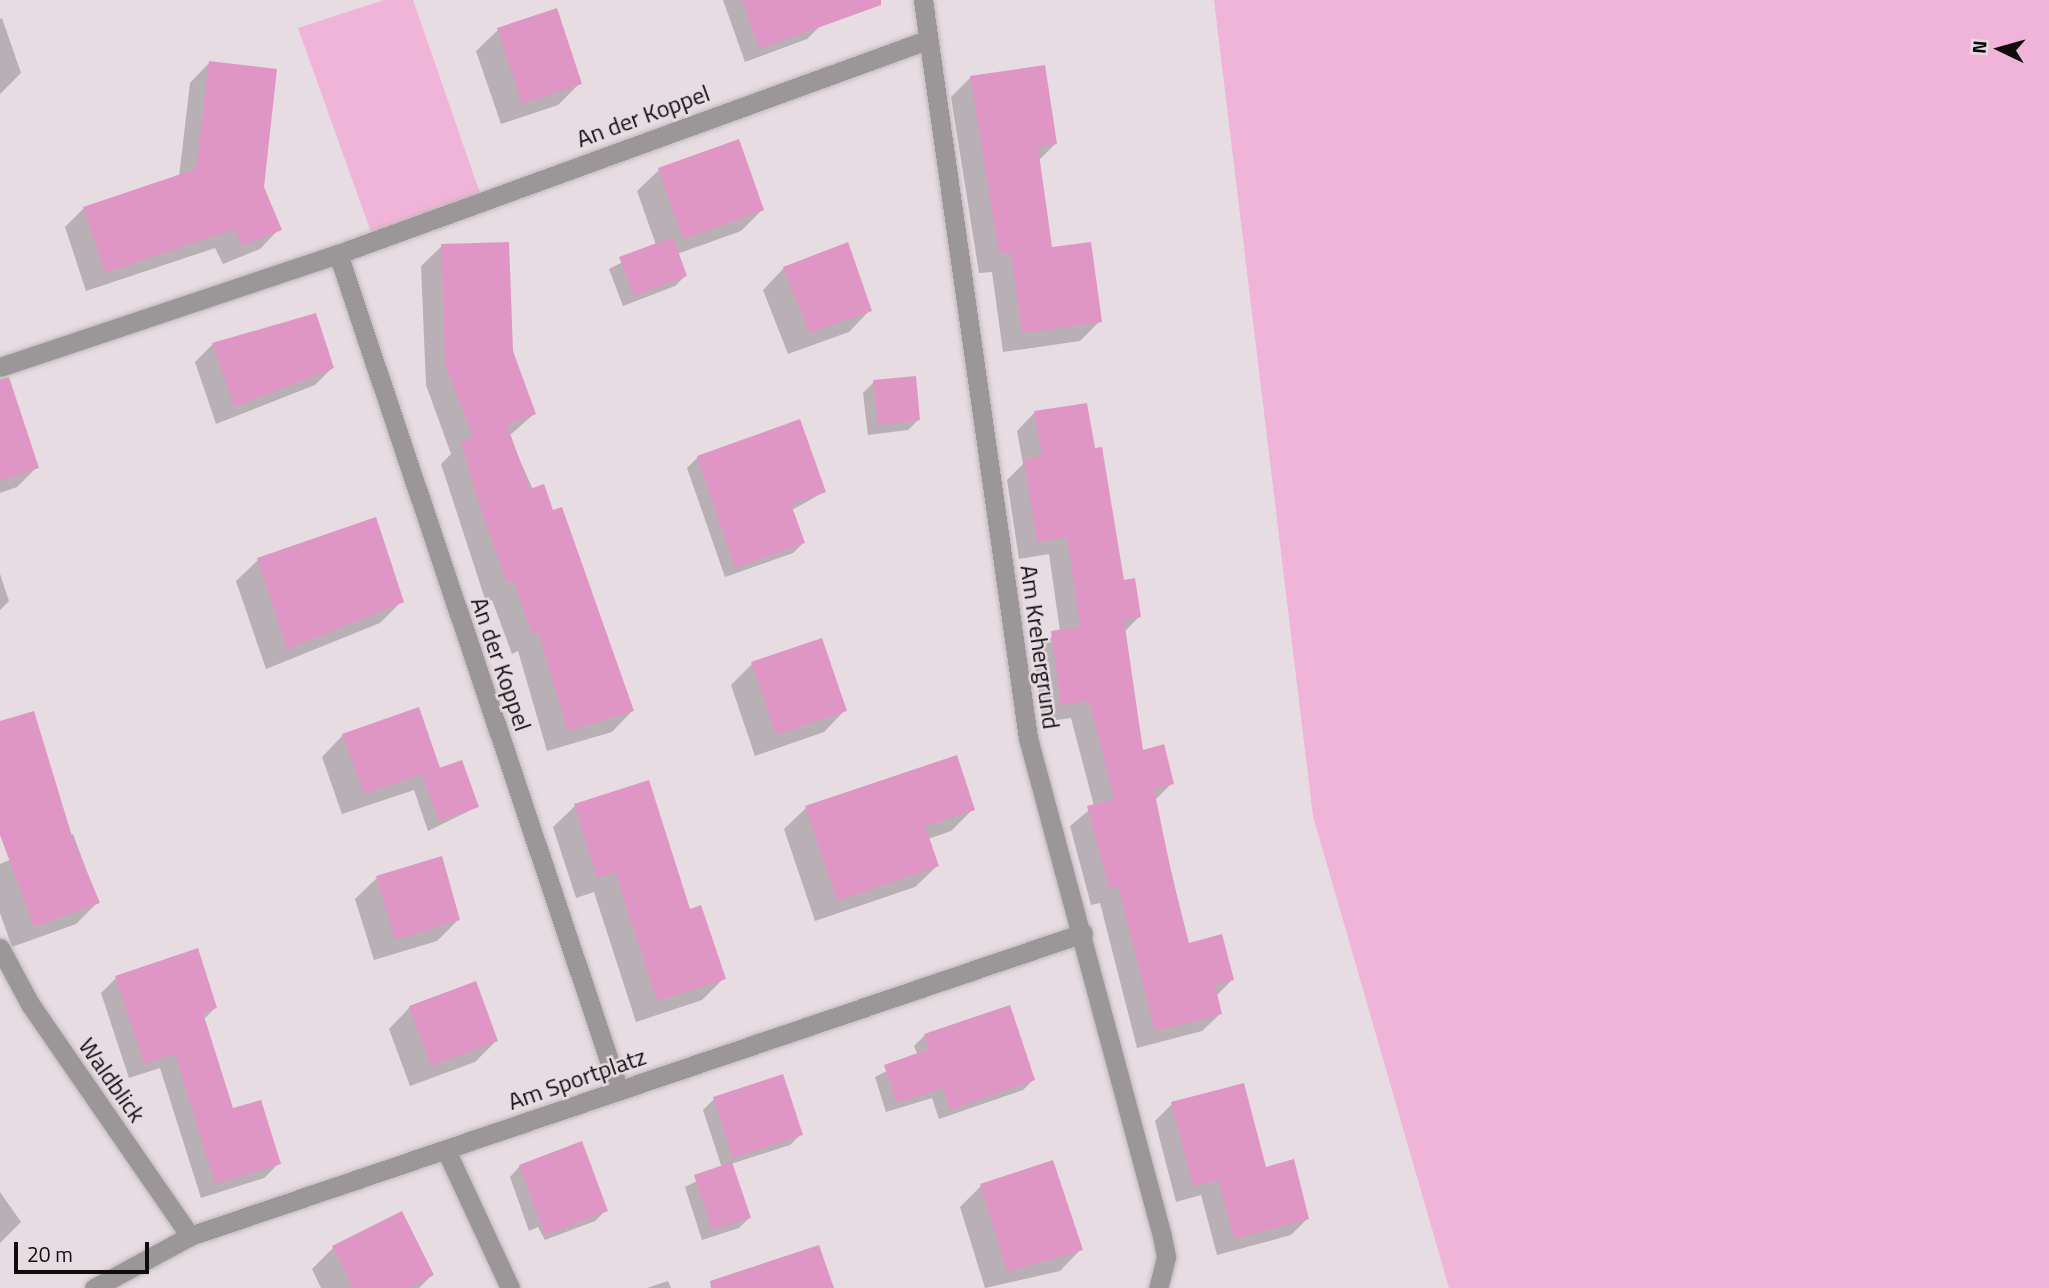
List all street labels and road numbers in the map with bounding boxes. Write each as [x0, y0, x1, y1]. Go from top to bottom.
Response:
street label: An der Koppel [572, 79, 714, 153]
street label: Am Krehergrund [1014, 563, 1066, 731]
street label: An der Koppel [465, 593, 537, 735]
street label: Waldblick [73, 1032, 151, 1128]
street label: Am Sportplatz [504, 1042, 650, 1116]

